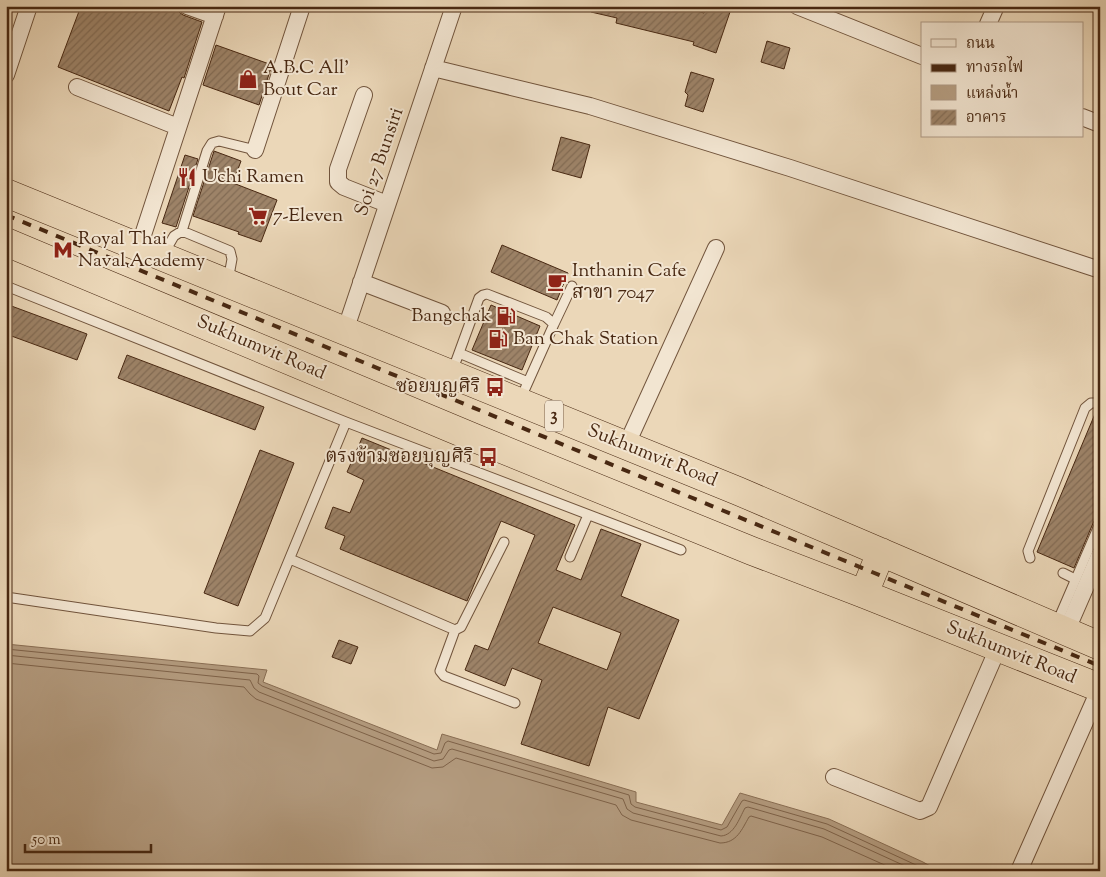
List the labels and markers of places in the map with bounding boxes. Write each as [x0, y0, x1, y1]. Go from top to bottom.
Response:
place label: A.B.C All' Bout Car [263, 55, 349, 104]
shop icon: A.B.C All' Bout Car [237, 68, 259, 90]
place label: Uchi Ramen [202, 164, 304, 191]
restaurant icon: Uchi Ramen [176, 166, 198, 188]
place label: 7-Eleven [273, 203, 343, 230]
supermarket icon: 7-Eleven [247, 205, 269, 227]
place label: Royal Thai Naval Academy [78, 226, 206, 275]
metro station icon: Royal Thai Naval Academy [52, 239, 74, 261]
place label: Inthanin Cafe สาขา 7047 [572, 258, 687, 307]
cafe icon: Inthanin Cafe สาขา 7047 [546, 271, 568, 293]
place label: Bangchak [411, 303, 492, 330]
fuel station icon: Bangchak [495, 305, 517, 327]
place label: Ban Chak Station [513, 326, 658, 353]
fuel station icon: Ban Chak Station [487, 328, 509, 350]
place label: ซอยบุญศิริ [396, 374, 480, 401]
bus stop icon: ซอยบุญศิริ [484, 376, 506, 398]
place label: ตรงข้ามซอยบุญศิริ [325, 444, 473, 471]
bus stop icon: ตรงข้ามซอยบุญศิริ [477, 446, 499, 468]

